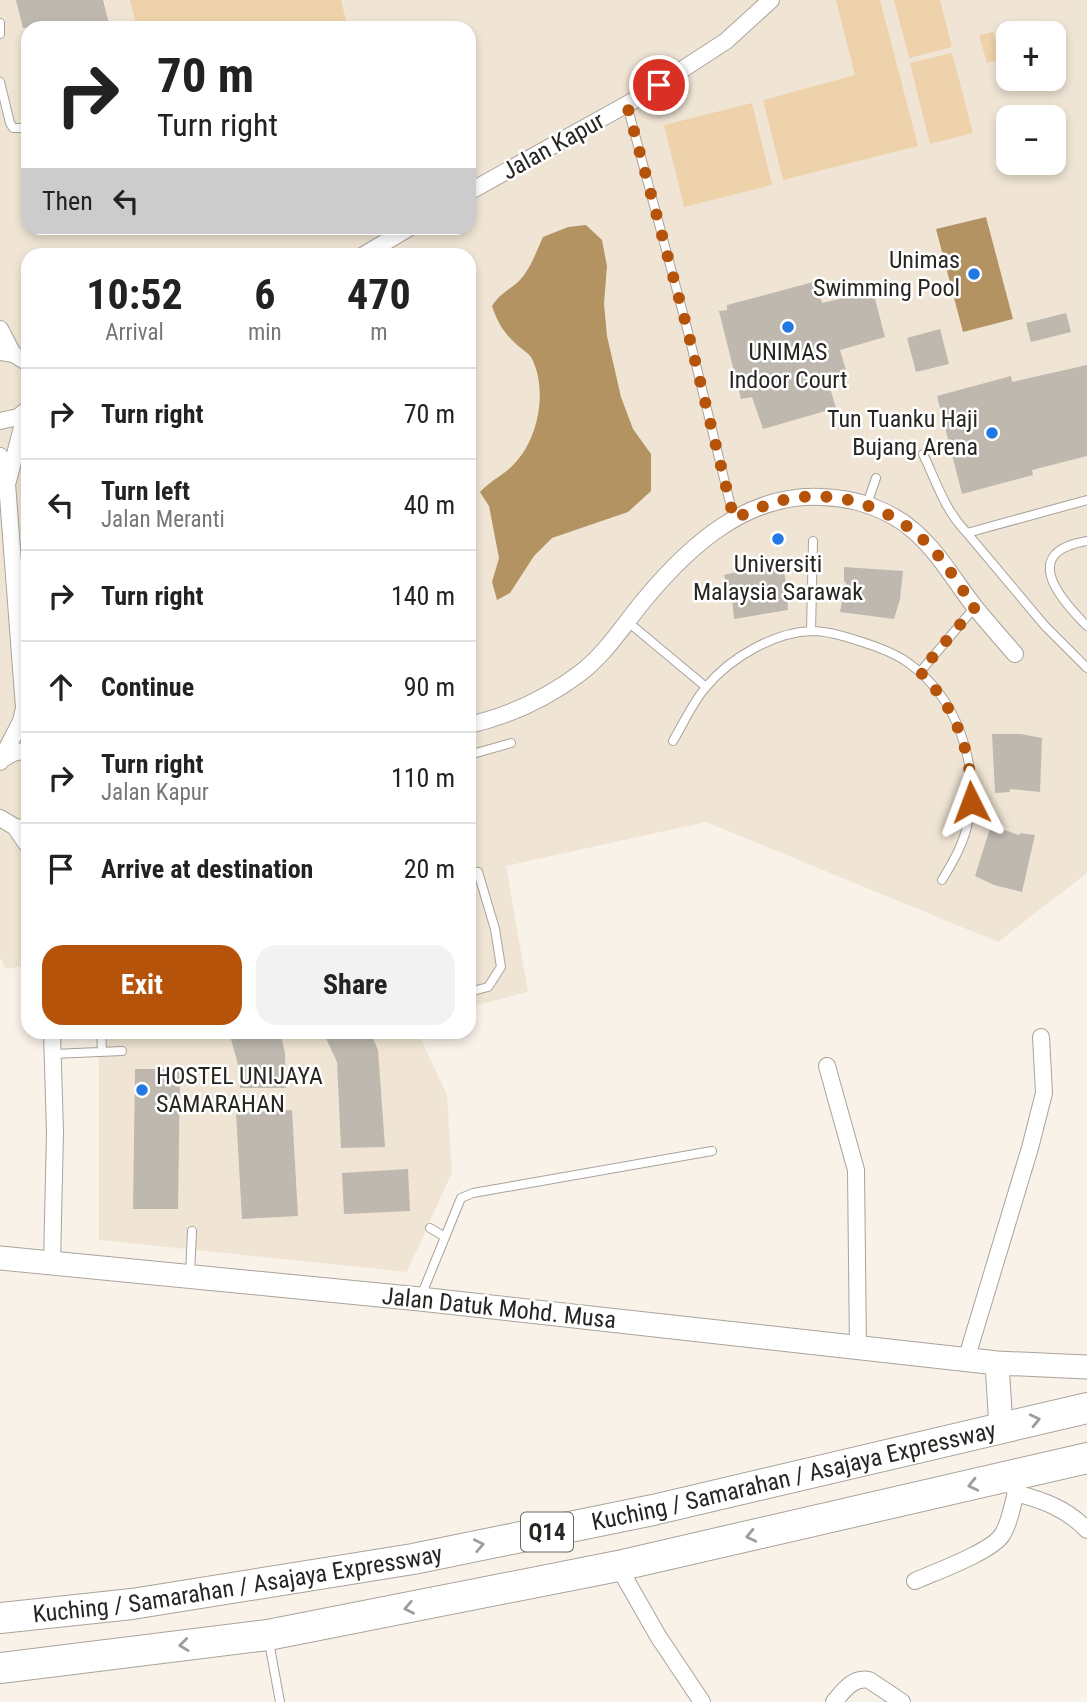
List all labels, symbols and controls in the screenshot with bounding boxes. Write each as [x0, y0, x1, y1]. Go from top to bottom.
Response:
map controls [996, 21, 1066, 175]
button: + [996, 21, 1066, 91]
text: 70 m [157, 47, 254, 104]
icon: right [42, 49, 133, 140]
pin [629, 55, 689, 115]
icon: arrive [640, 66, 678, 104]
button: − [996, 105, 1066, 175]
text: Turn right [157, 106, 278, 144]
street label: Jalan Kapur [497, 106, 609, 186]
icon: left [107, 182, 145, 220]
text: Then [42, 186, 93, 216]
place label: Unimas Swimming Pool [813, 246, 960, 302]
marker: Unimas Swimming Pool [966, 266, 982, 282]
text: 10:52 [86, 270, 183, 319]
text: 6 [254, 270, 275, 319]
text: 470 [347, 270, 411, 319]
text: Arrival [105, 319, 164, 346]
text: min [248, 319, 282, 346]
text: m [370, 319, 387, 346]
marker: UNIMAS Indoor Court [780, 319, 796, 335]
place label: UNIMAS Indoor Court [729, 338, 847, 394]
icon: right [42, 395, 80, 433]
text: Turn right [101, 399, 203, 429]
text: 70 m [404, 399, 455, 429]
place label: Tun Tuanku Haji Bujang Arena [827, 405, 978, 461]
marker: Tun Tuanku Haji Bujang Arena [984, 425, 1000, 441]
text: Turn left [101, 476, 190, 506]
icon: left [42, 486, 80, 524]
text: 40 m [404, 490, 455, 520]
text: Jalan Meranti [101, 506, 225, 533]
marker: Universiti Malaysia Sarawak [770, 531, 786, 547]
place label: Universiti Malaysia Sarawak [693, 550, 863, 606]
icon: right [42, 577, 80, 615]
text: Turn right [101, 581, 203, 611]
text: 140 m [391, 581, 455, 611]
icon: ahead [42, 668, 80, 706]
text: Continue [101, 672, 194, 702]
text: 90 m [404, 672, 455, 702]
text: Turn right [101, 749, 203, 779]
icon: right [42, 759, 80, 797]
text: 110 m [391, 763, 455, 793]
position arrow [934, 765, 1008, 839]
text: Jalan Kapur [101, 779, 209, 806]
icon: arrive [42, 850, 80, 888]
text: Arrive at destination [101, 854, 313, 884]
text: 20 m [404, 854, 455, 884]
button: Exit [42, 945, 242, 1025]
button: Share [256, 945, 455, 1025]
place label: HOSTEL UNIJAYA SAMARAHAN [156, 1062, 323, 1118]
marker: HOSTEL UNIJAYA SAMARAHAN [134, 1082, 150, 1098]
street label: Jalan Datuk Mohd. Musa [381, 1282, 617, 1334]
one-way arrow [1029, 1414, 1041, 1428]
street label: Kuching / Samarahan / Asajaya Expressway [589, 1416, 999, 1536]
one-way arrow [967, 1477, 979, 1491]
road number: Q14 [521, 1512, 573, 1552]
one-way arrow [745, 1528, 757, 1542]
street label: Kuching / Samarahan / Asajaya Expressway [31, 1539, 445, 1628]
one-way arrow [473, 1539, 485, 1554]
one-way arrow [403, 1599, 415, 1614]
one-way arrow [178, 1638, 190, 1653]

